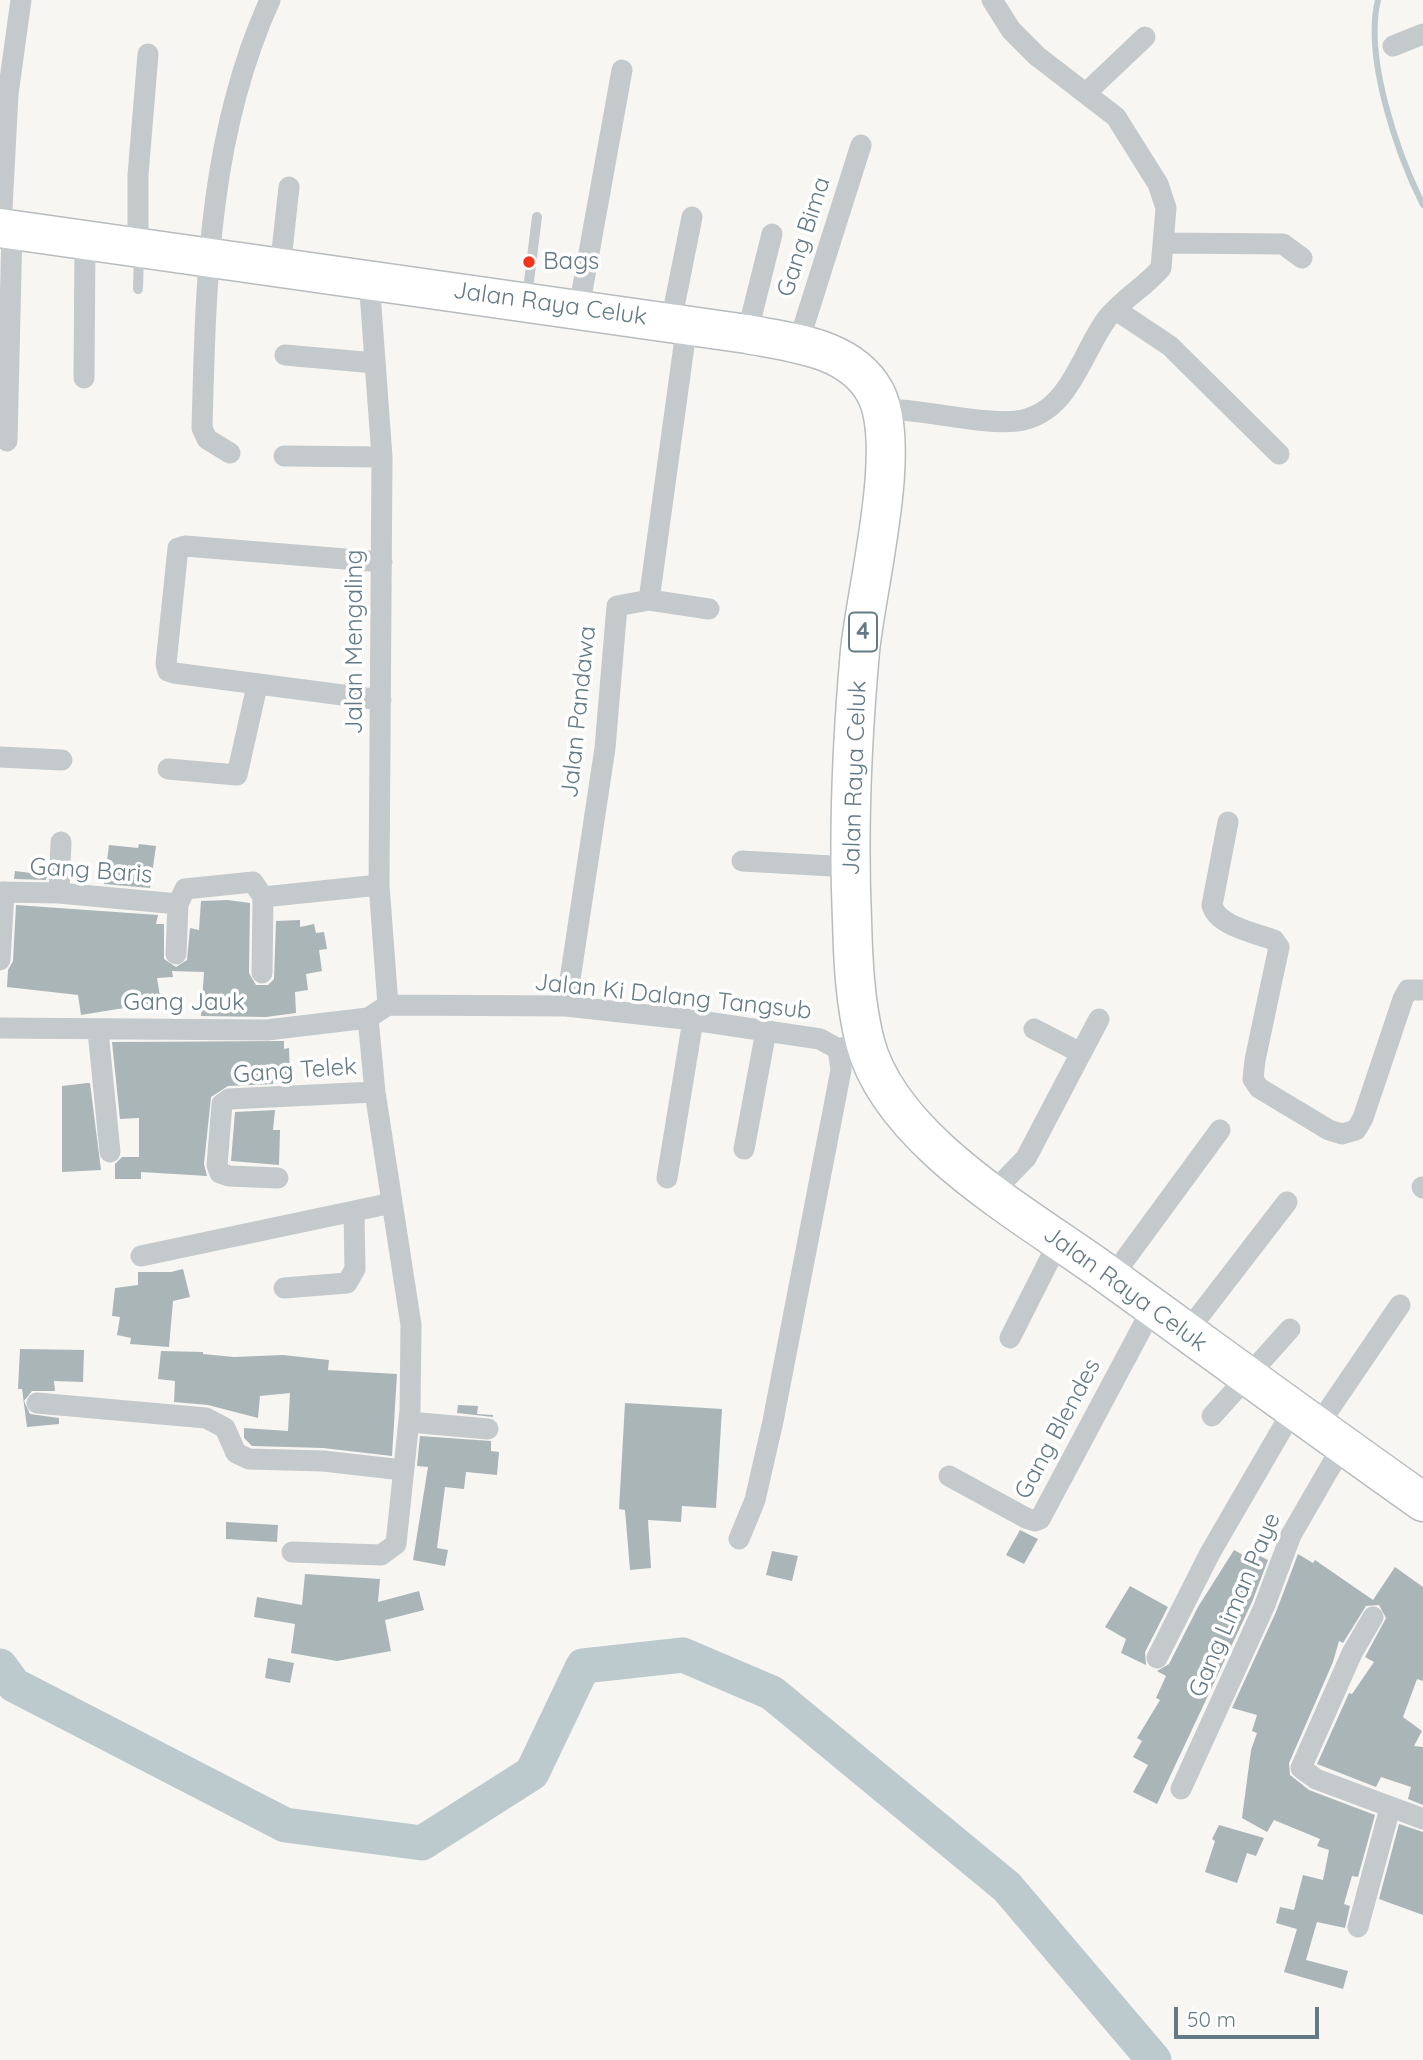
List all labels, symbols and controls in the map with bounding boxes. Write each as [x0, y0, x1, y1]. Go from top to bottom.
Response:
street label: Gang Bima [771, 174, 837, 300]
place label: Bags [543, 248, 599, 276]
marker: Bags [521, 254, 537, 270]
street label: Jalan Raya Celuk [451, 276, 649, 332]
street label: Jalan Mengaling [341, 550, 369, 734]
road number: 4 [849, 612, 877, 652]
street label: Jalan Pandawa [556, 624, 602, 800]
street label: Jalan Raya Celuk [837, 680, 873, 876]
street label: Gang Baris [29, 852, 153, 890]
street label: Jalan Ki Dalang Tangsub [533, 968, 813, 1026]
street label: Gang Jauk [123, 989, 245, 1017]
street label: Gang Telek [232, 1052, 358, 1090]
street label: Jalan Raya Celuk [1038, 1220, 1212, 1358]
street label: Gang Blendes [1009, 1354, 1107, 1504]
street label: Gang Liman Paye [1183, 1508, 1287, 1702]
scale bar [1178, 1994, 1323, 2038]
text: 50 m [1187, 2006, 1236, 2032]

